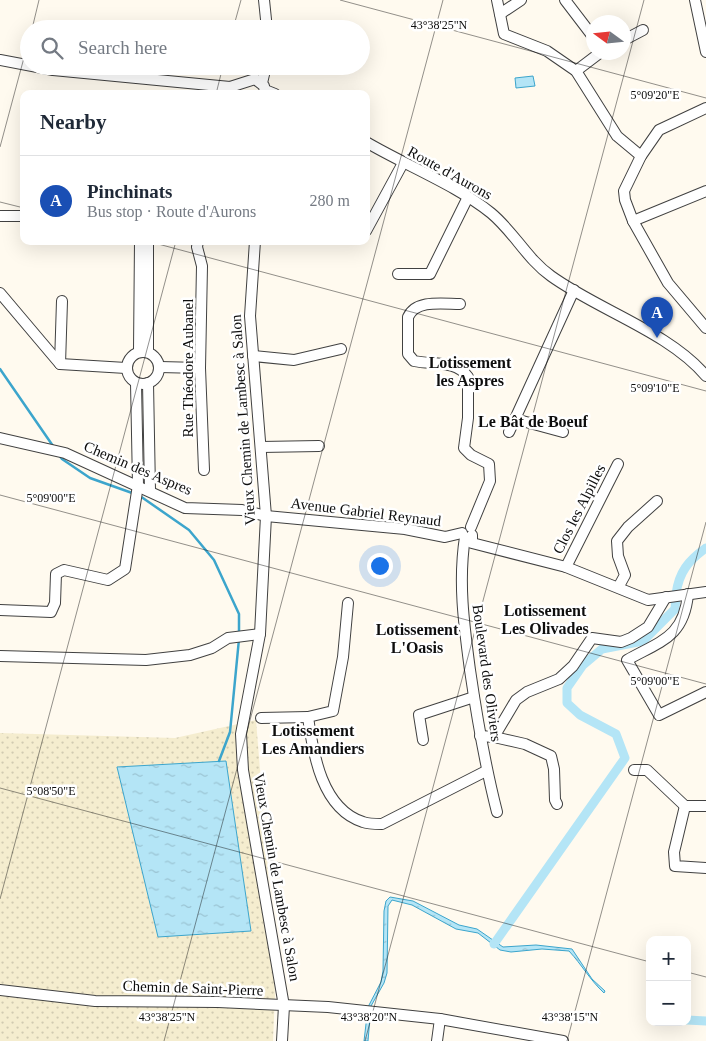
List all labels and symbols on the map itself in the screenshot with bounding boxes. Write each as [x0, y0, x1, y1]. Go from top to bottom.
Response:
north arrow [586, 15, 631, 60]
text: 43°38'25"N [411, 18, 468, 32]
text: 5°09'20"E [630, 88, 680, 102]
street label: Route d'Aurons [405, 143, 495, 203]
pin: A [641, 297, 673, 338]
street label: Rue Théodore Aubanel [180, 299, 196, 437]
street label: Vieux Chemin de Lambesc à Salon [228, 314, 258, 526]
district label: Lotissement les Aspres [429, 354, 512, 390]
text: 5°09'10"E [630, 381, 680, 395]
district label: Le Bât de Boeuf [478, 413, 589, 430]
street label: Chemin des Aspres [82, 438, 195, 498]
street label: Clos les Alpilles [550, 461, 609, 556]
text: 5°09'00"E [26, 491, 76, 505]
street label: Avenue Gabriel Reynaud [290, 495, 443, 529]
your location [367, 553, 393, 579]
district label: Lotissement Les Olivades [501, 602, 589, 637]
street label: Boulevard des Oliviers [469, 603, 505, 743]
district label: Lotissement L'Oasis [376, 621, 459, 656]
text: 5°09'00"E [630, 674, 680, 688]
district label: Lotissement Les Amandiers [262, 722, 364, 757]
street label: Vieux Chemin de Lambesc à Salon [251, 772, 303, 983]
text: 5°08'50"E [26, 784, 76, 798]
street label: Chemin de Saint-Pierre [122, 978, 264, 998]
text: 43°38'25"N [139, 1010, 196, 1024]
text: 43°38'20"N [341, 1010, 398, 1024]
text: 43°38'15"N [542, 1010, 599, 1024]

